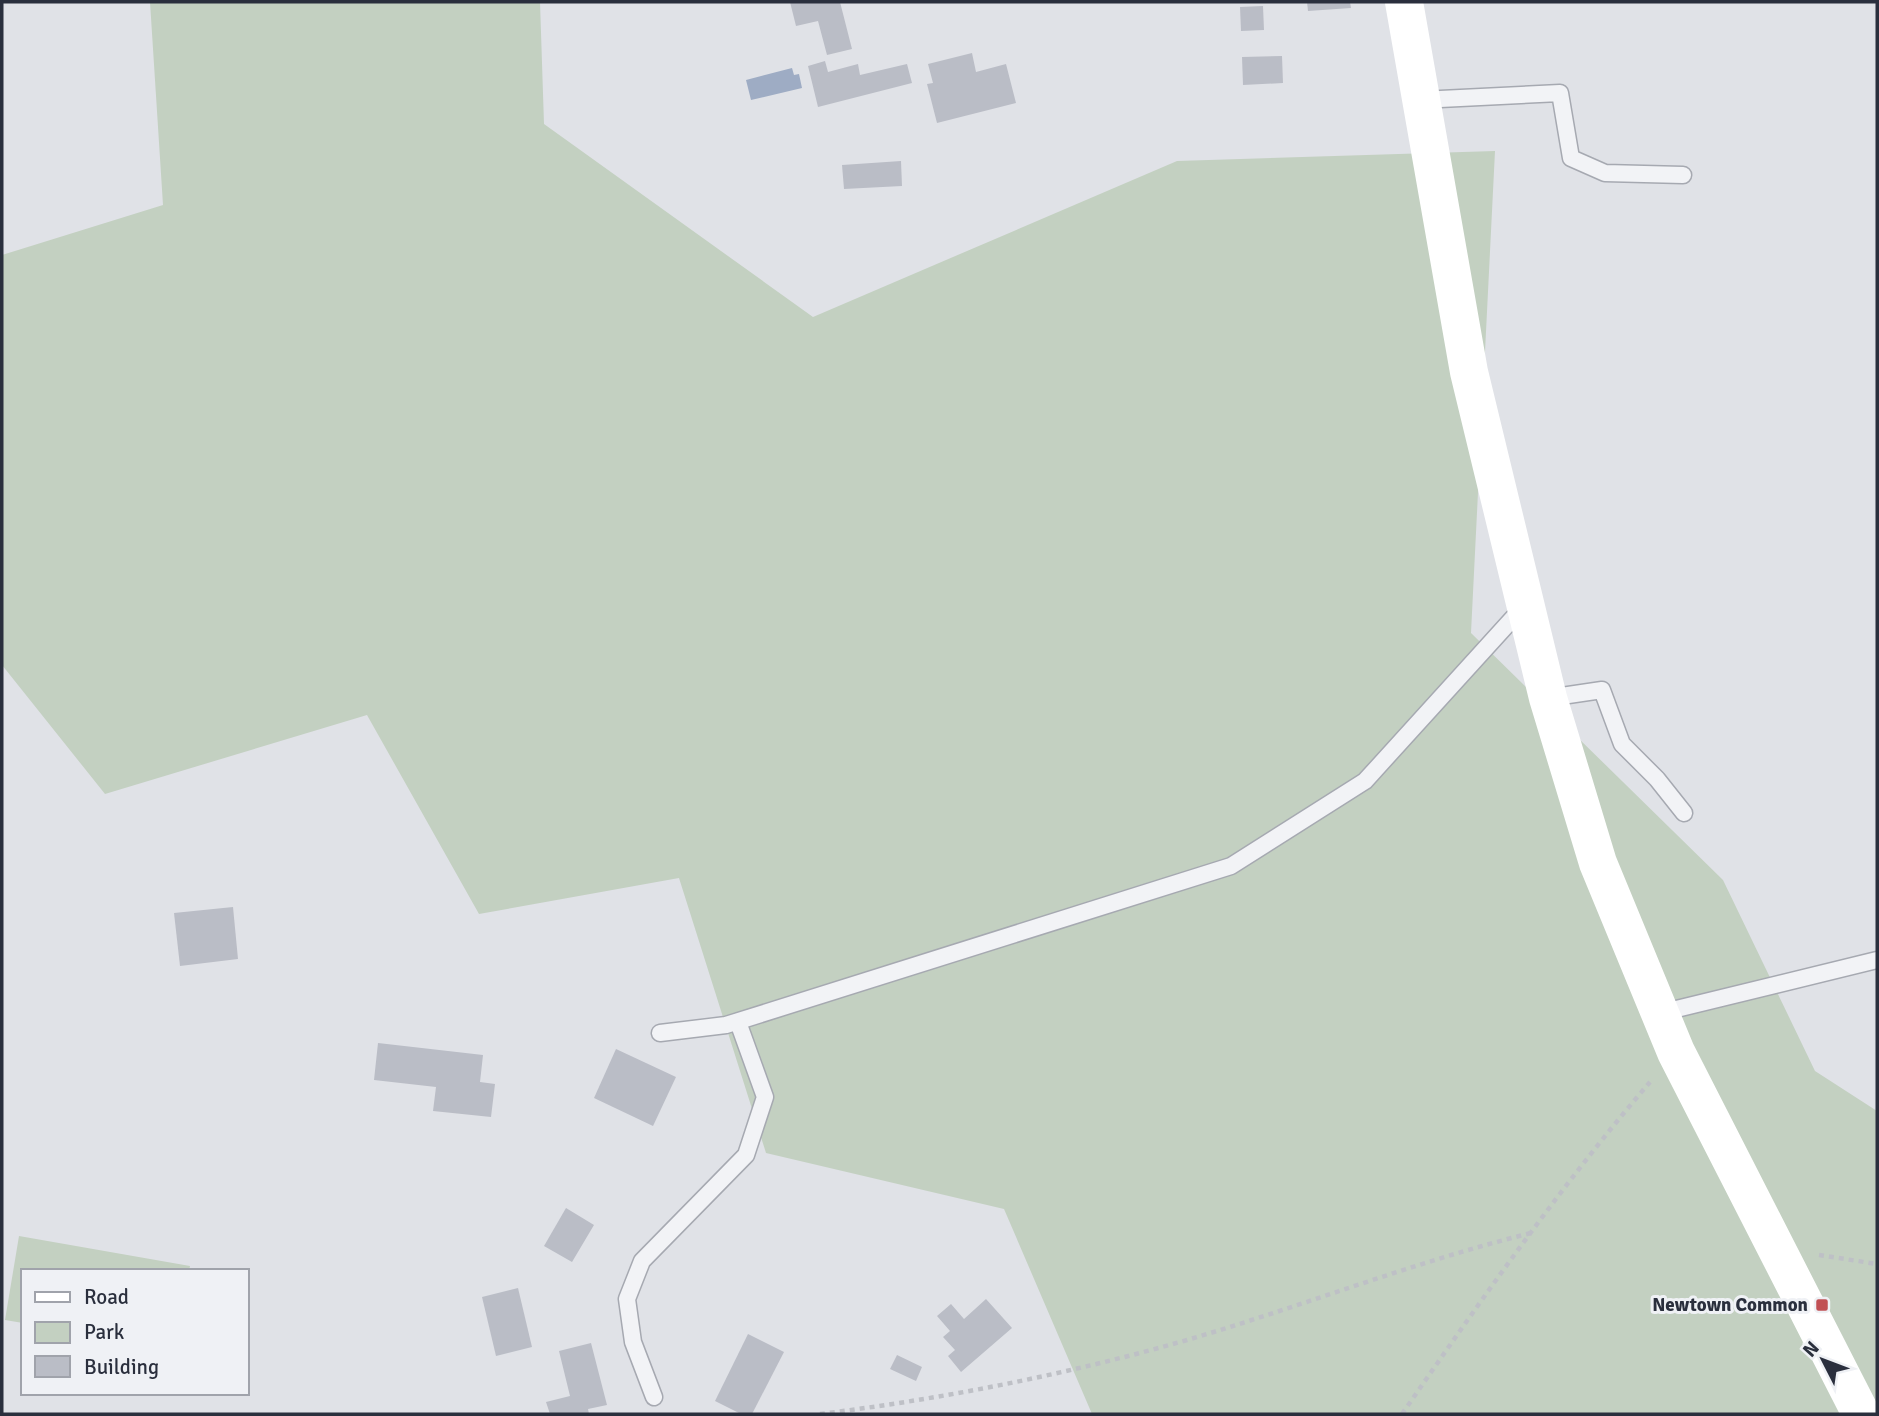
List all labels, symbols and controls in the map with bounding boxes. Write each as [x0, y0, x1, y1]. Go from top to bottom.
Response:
legend [21, 1269, 248, 1395]
text: Road [84, 1284, 129, 1310]
place label: Newtown Common [1652, 1293, 1808, 1317]
marker: Newtown Common [1814, 1297, 1830, 1313]
text: Park [84, 1319, 125, 1345]
north arrow [1788, 1325, 1858, 1395]
text: N [1798, 1336, 1824, 1362]
text: Building [84, 1354, 159, 1380]

